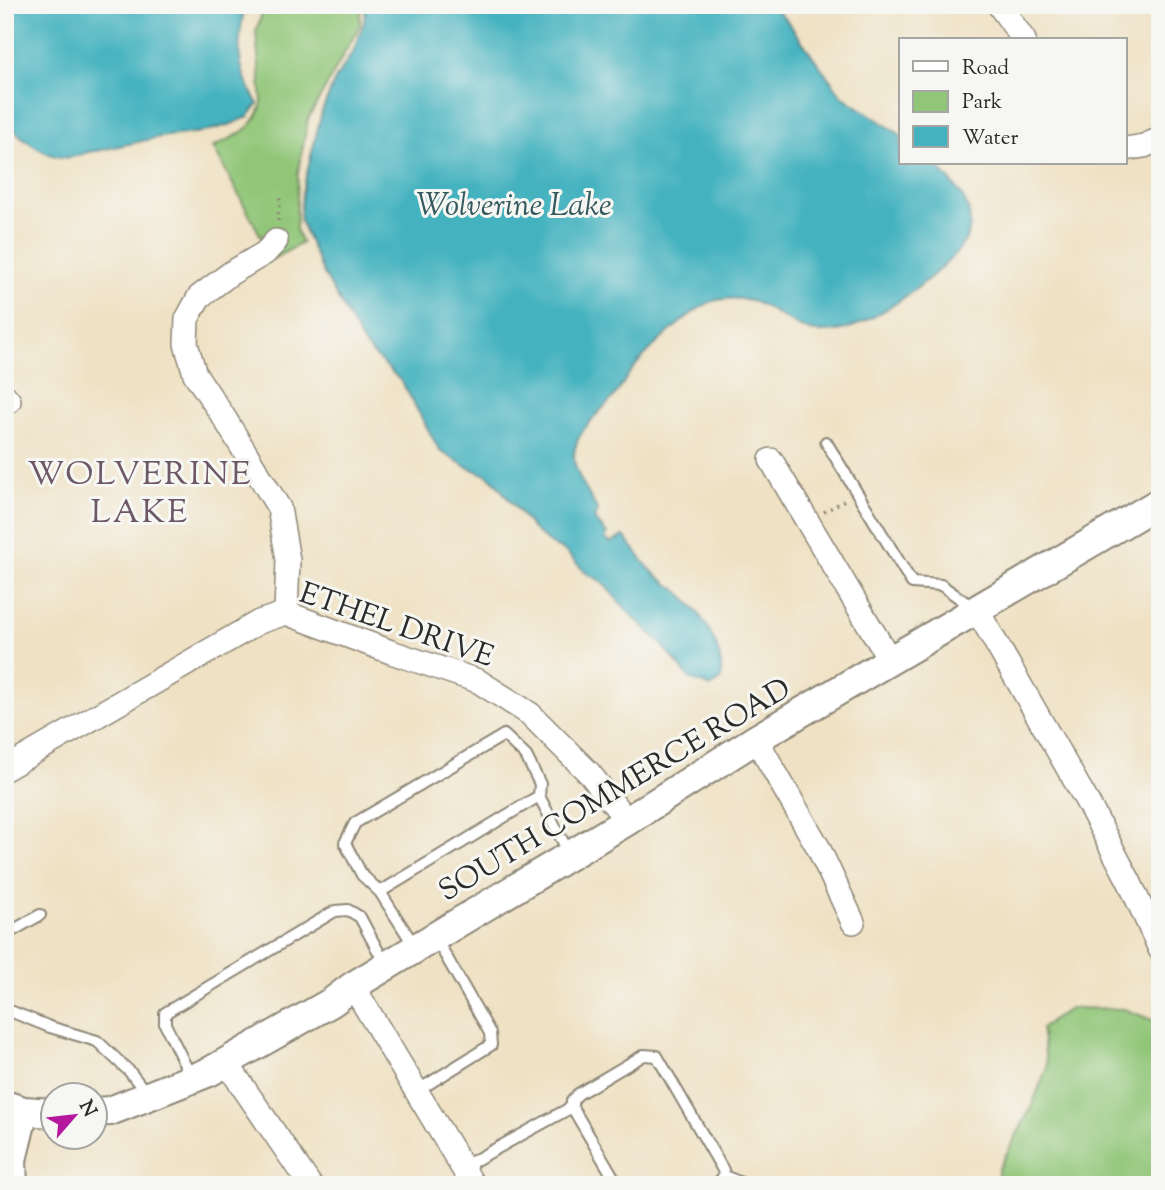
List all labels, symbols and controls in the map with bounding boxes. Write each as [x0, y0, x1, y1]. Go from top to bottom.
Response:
legend [899, 38, 1126, 164]
text: Road [962, 54, 1009, 84]
text: Park [962, 88, 1003, 118]
text: Water [962, 124, 1019, 154]
water label: Wolverine Lake [416, 184, 612, 230]
district label: WOLVERINE LAKE [27, 452, 253, 538]
street label: ETHEL DRIVE [293, 573, 499, 680]
street label: SOUTH COMMERCE ROAD [431, 669, 800, 914]
north arrow [38, 1082, 108, 1152]
text: N [71, 1096, 102, 1122]

